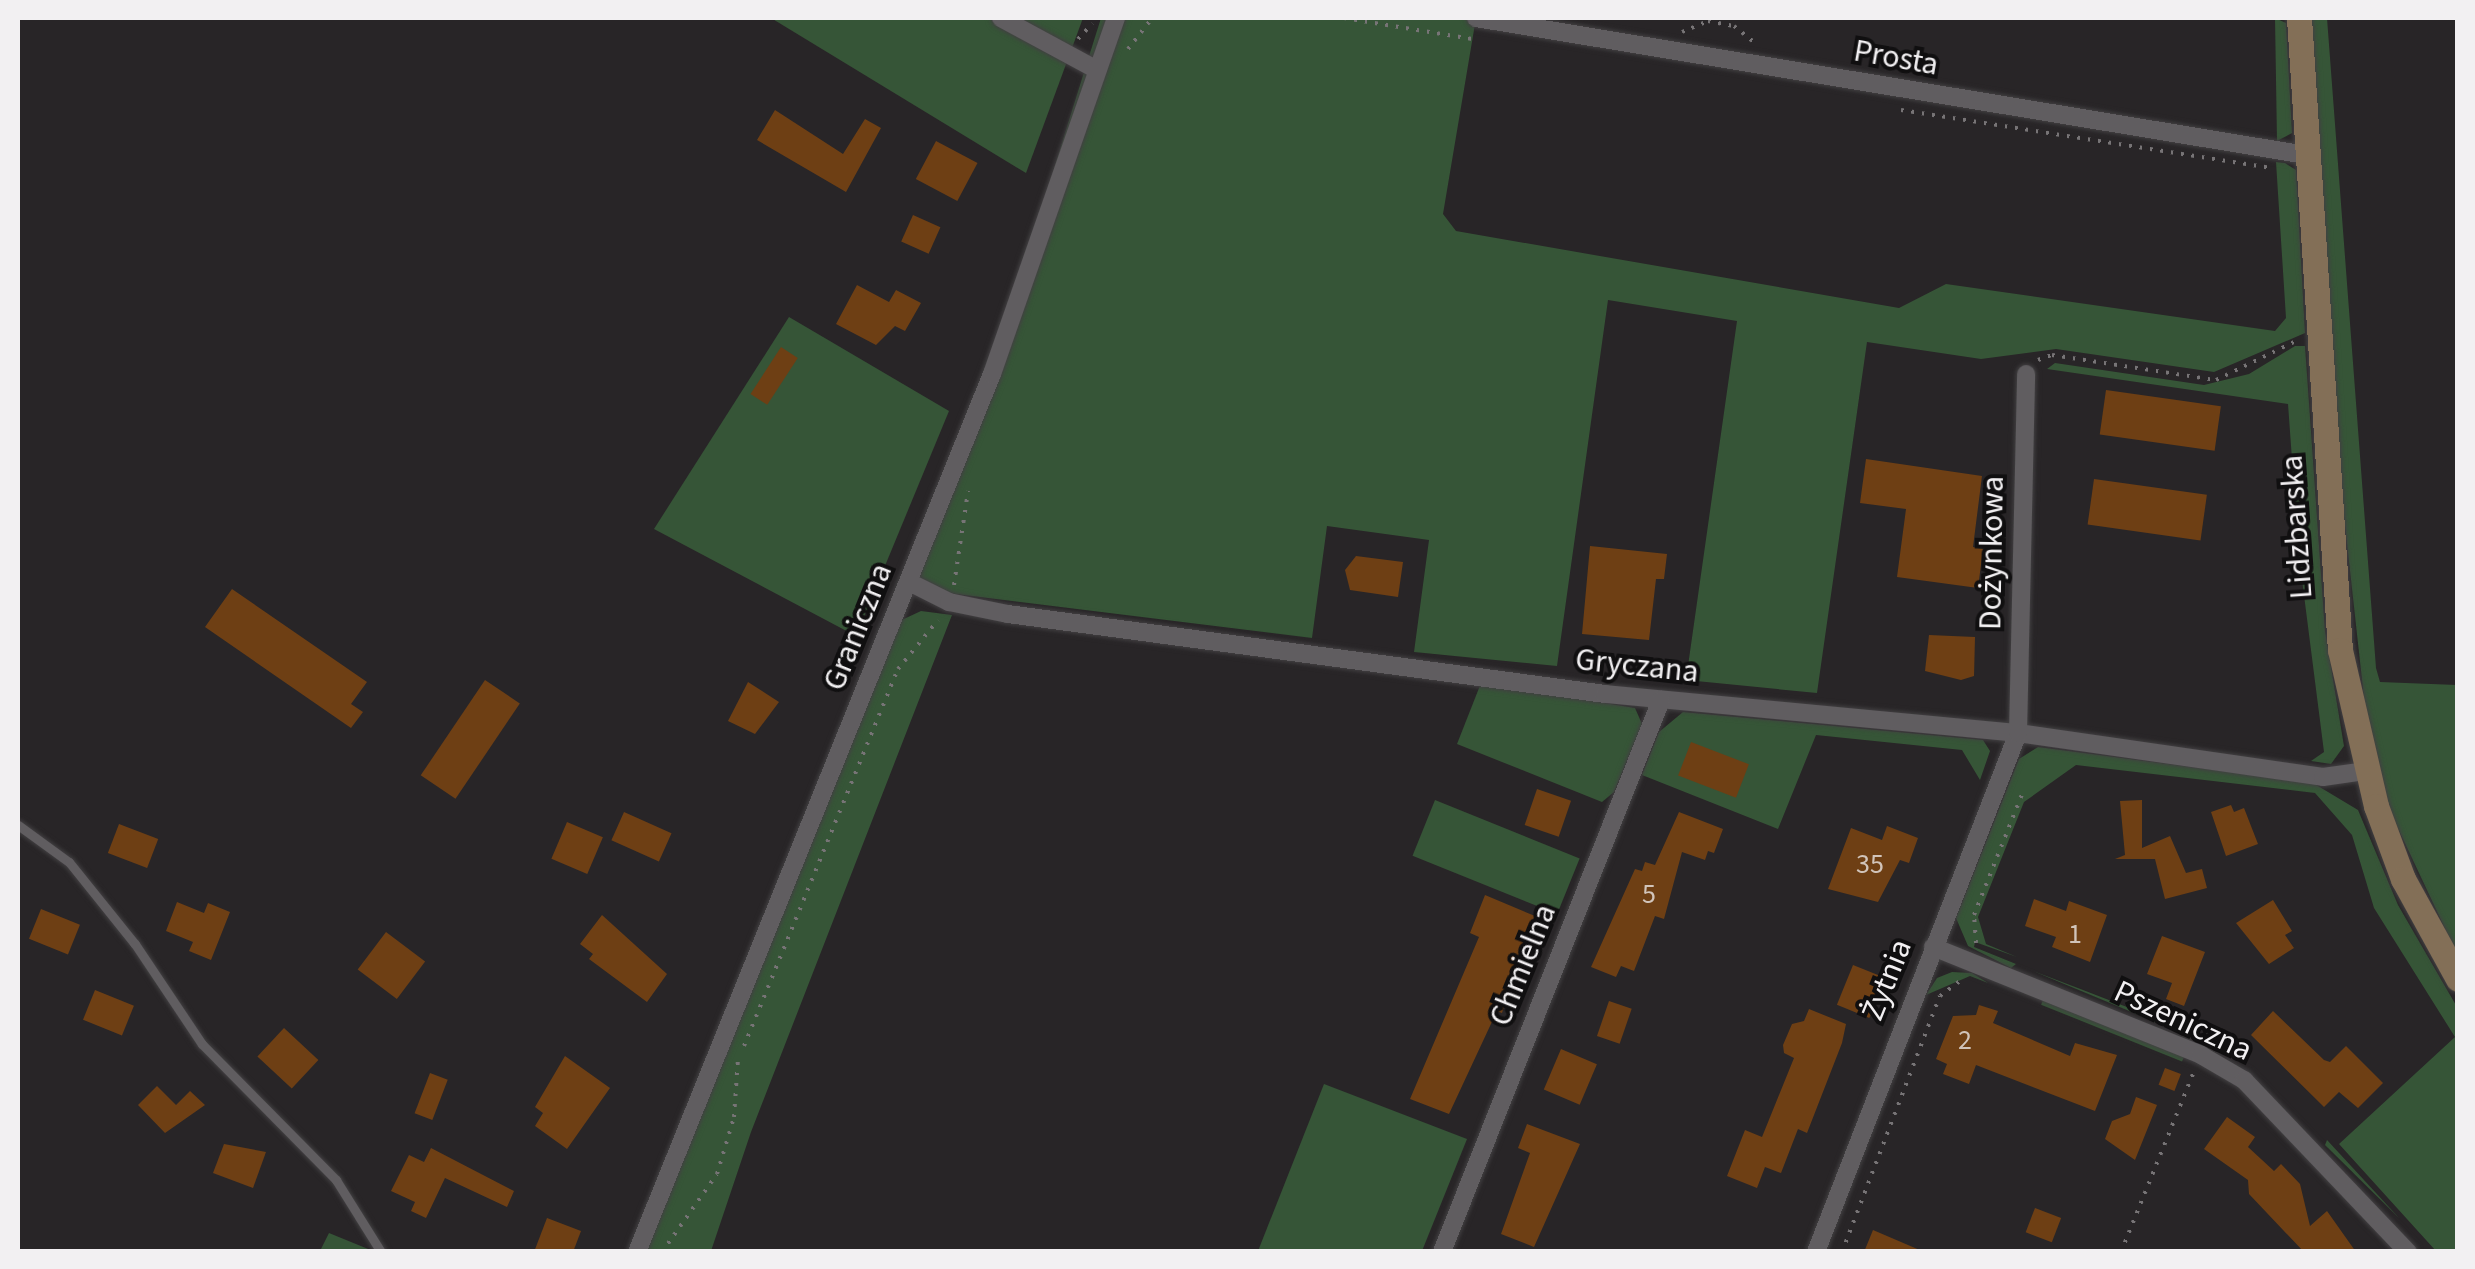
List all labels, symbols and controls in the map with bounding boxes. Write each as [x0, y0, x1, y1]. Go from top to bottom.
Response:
street label: Prosta [1851, 32, 1941, 84]
street label: Lidzbarska [2273, 454, 2321, 600]
street label: Dożynkowa [1971, 476, 2013, 630]
street label: Graniczna [815, 558, 901, 696]
street label: Gryczana [1573, 640, 1701, 692]
house number: 35 [1856, 847, 1884, 881]
house number: 5 [1642, 877, 1656, 911]
street label: Chmielna [1481, 899, 1565, 1031]
house number: 1 [2068, 917, 2082, 951]
street label: Żytnia [1853, 934, 1921, 1026]
street label: Pszeniczna [2108, 972, 2258, 1070]
house number: 2 [1958, 1023, 1972, 1057]

